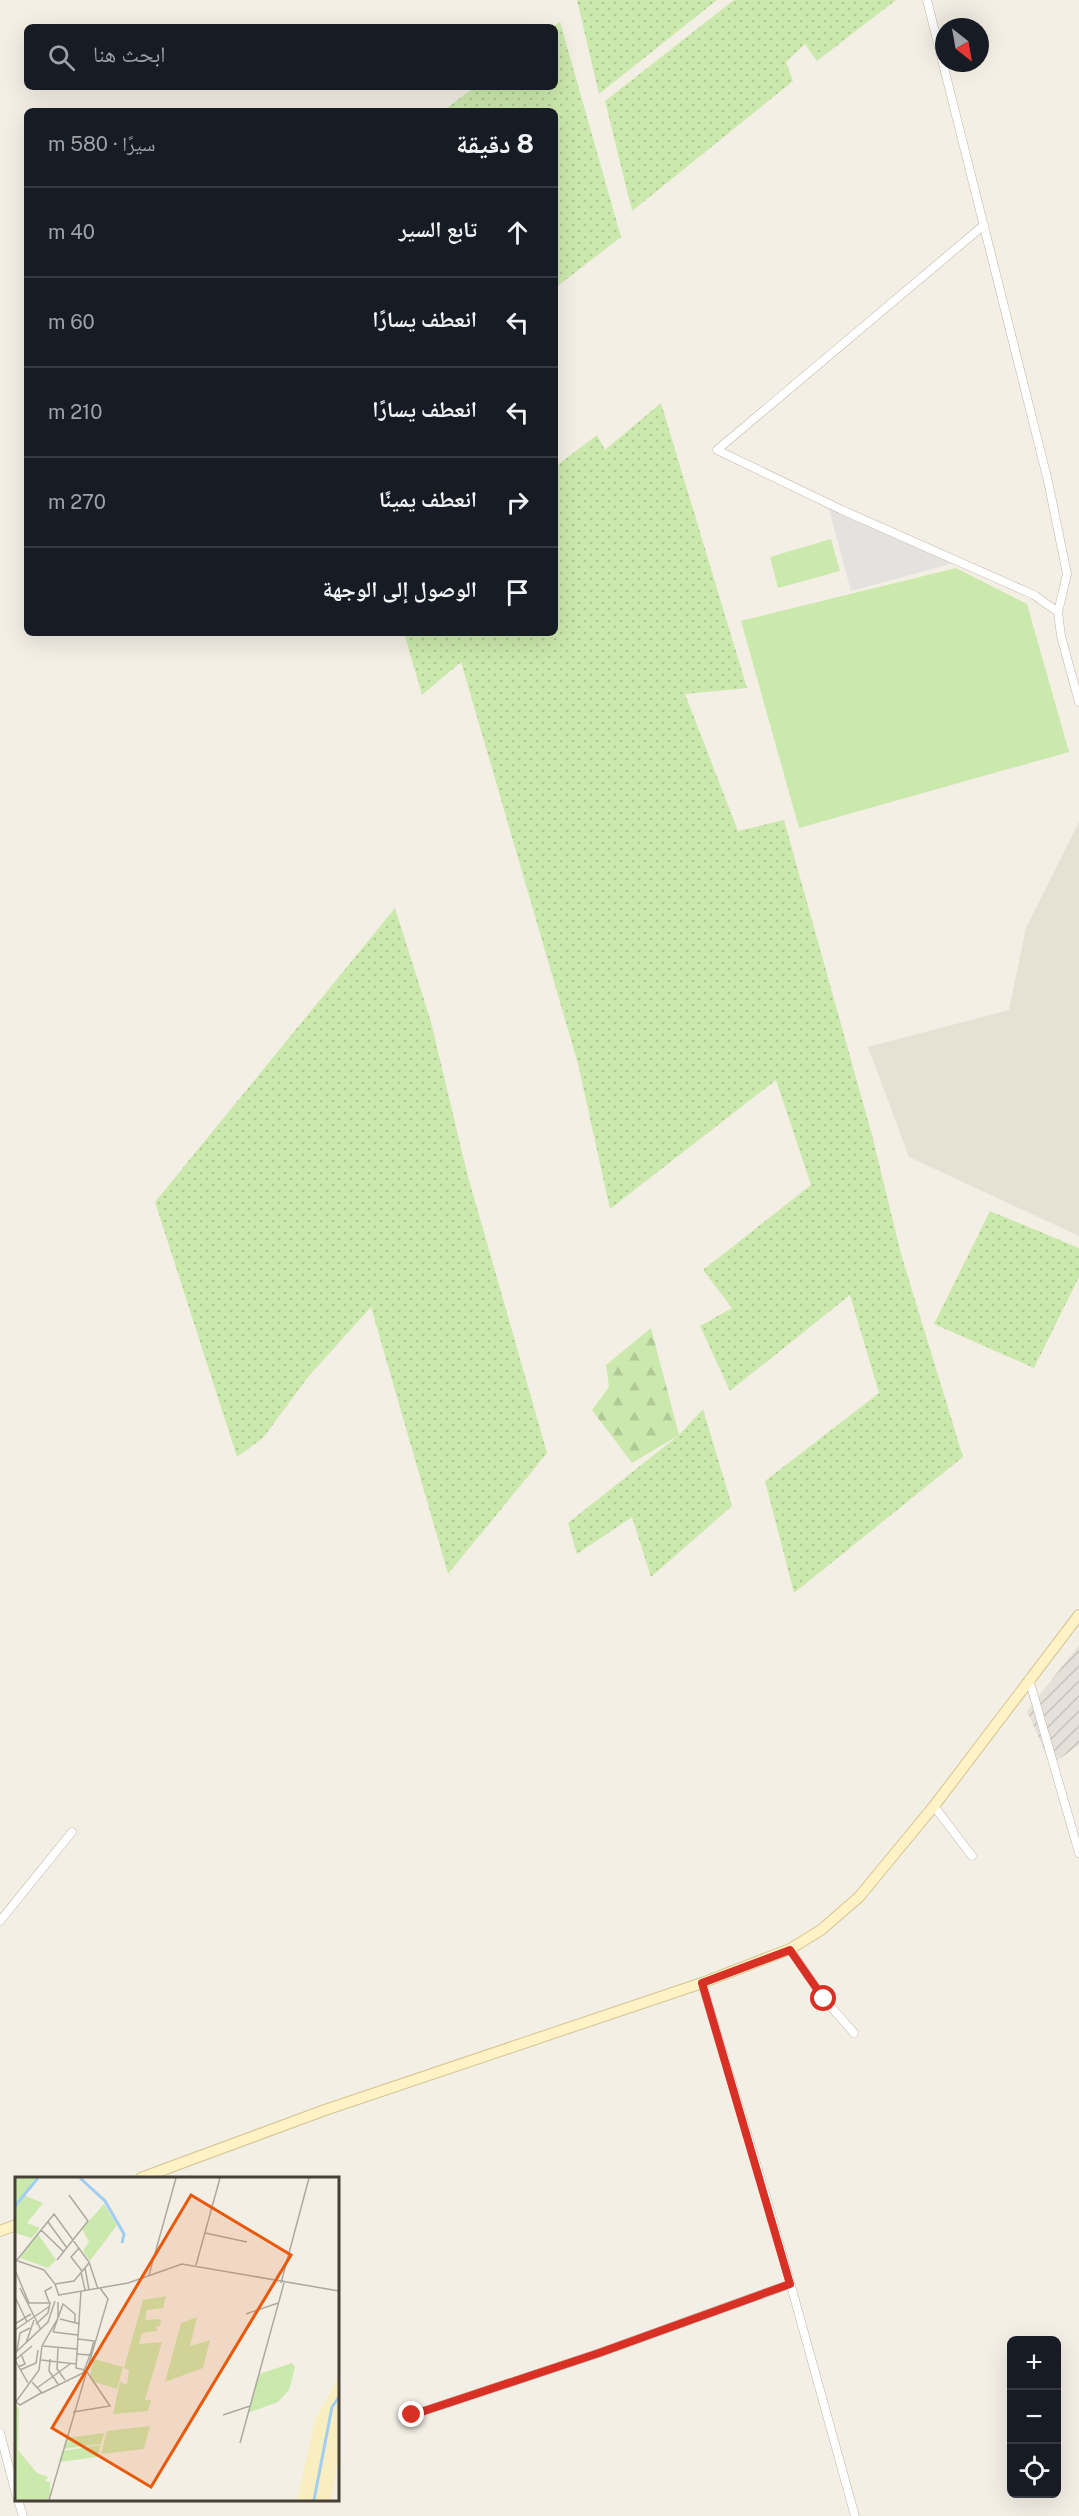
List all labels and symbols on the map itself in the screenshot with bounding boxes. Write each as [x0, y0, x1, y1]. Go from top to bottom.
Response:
north arrow [935, 18, 989, 72]
route start [810, 1985, 836, 2011]
inset map [15, 2177, 339, 2501]
route end [398, 2401, 424, 2427]

